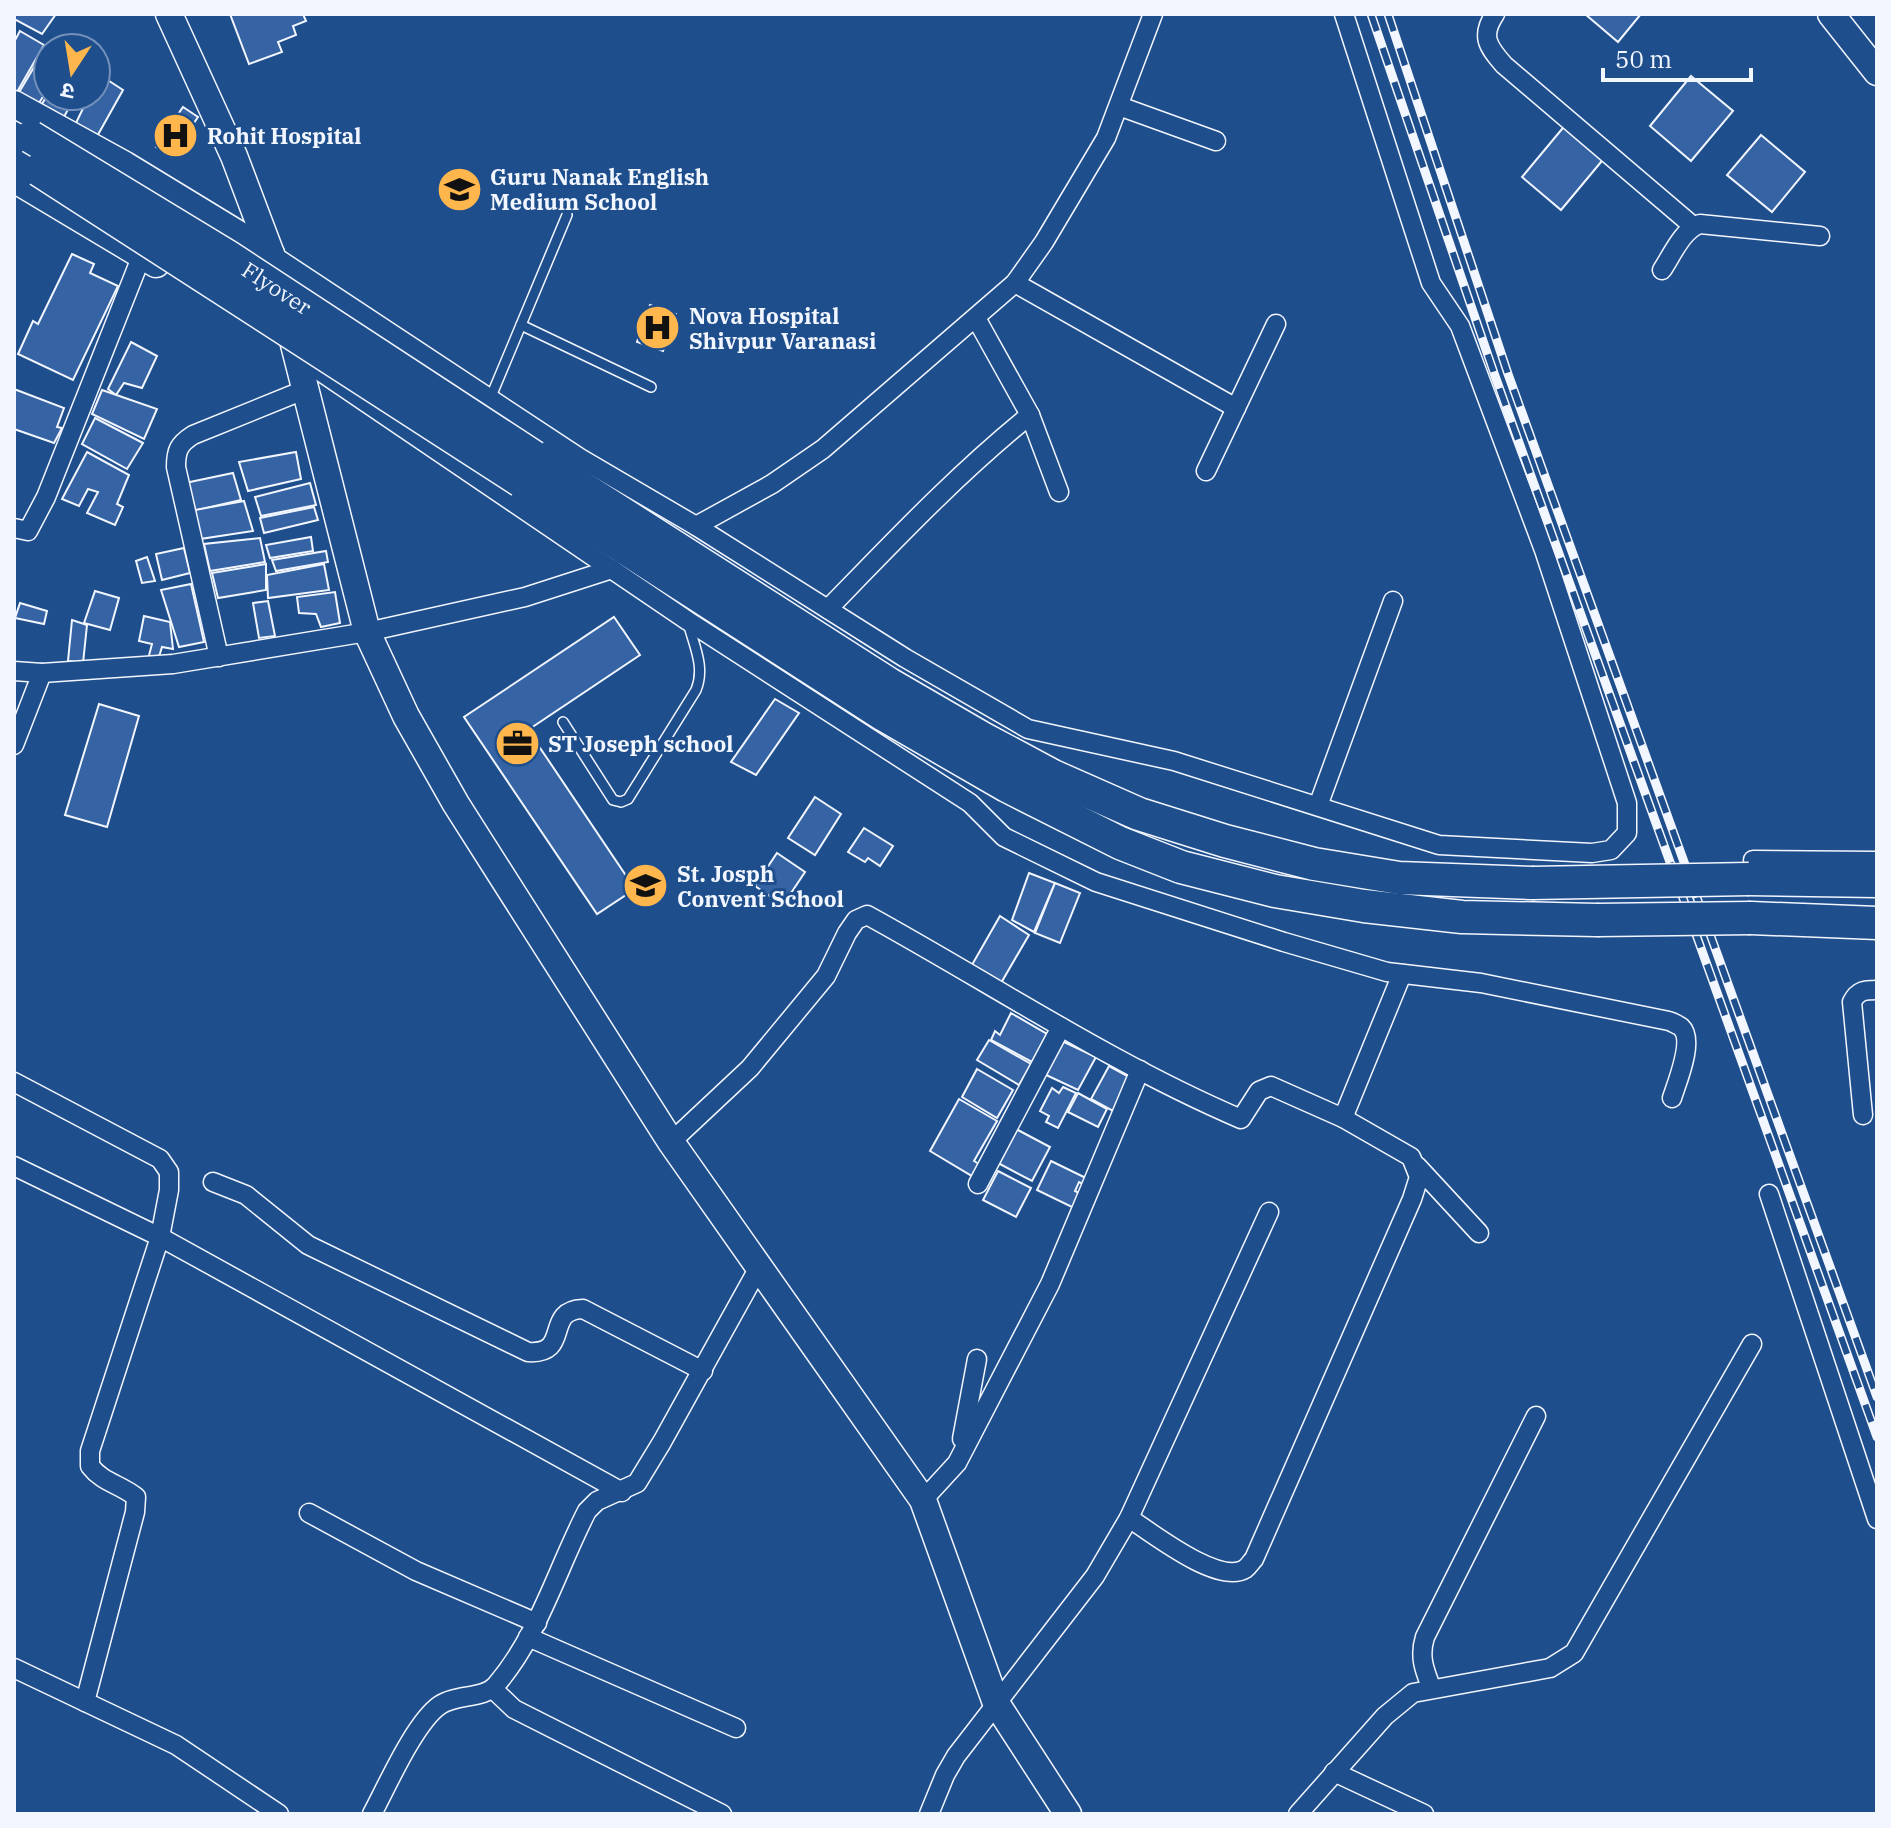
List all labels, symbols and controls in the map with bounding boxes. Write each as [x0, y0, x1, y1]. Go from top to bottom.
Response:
north arrow [32, 32, 112, 112]
scale bar [1603, 32, 1751, 82]
text: 50 m [1615, 43, 1672, 75]
text: उ [57, 76, 77, 108]
hospital icon: Rohit Hospital [152, 111, 200, 159]
place label: Rohit Hospital [207, 121, 362, 150]
place label: Guru Nanak English Medium School [490, 162, 709, 216]
school or university icon: Guru Nanak English Medium School [435, 165, 483, 213]
street label: Flyover [237, 255, 317, 321]
place label: Nova Hospital Shivpur Varanasi [689, 301, 876, 355]
hospital icon: Nova Hospital Shivpur Varanasi [634, 304, 682, 352]
office icon: ST Joseph school [493, 719, 541, 767]
place label: ST Joseph school [548, 729, 733, 758]
place label: St. Josph Convent School [677, 859, 844, 913]
school or university icon: St. Josph Convent School [622, 862, 670, 910]

